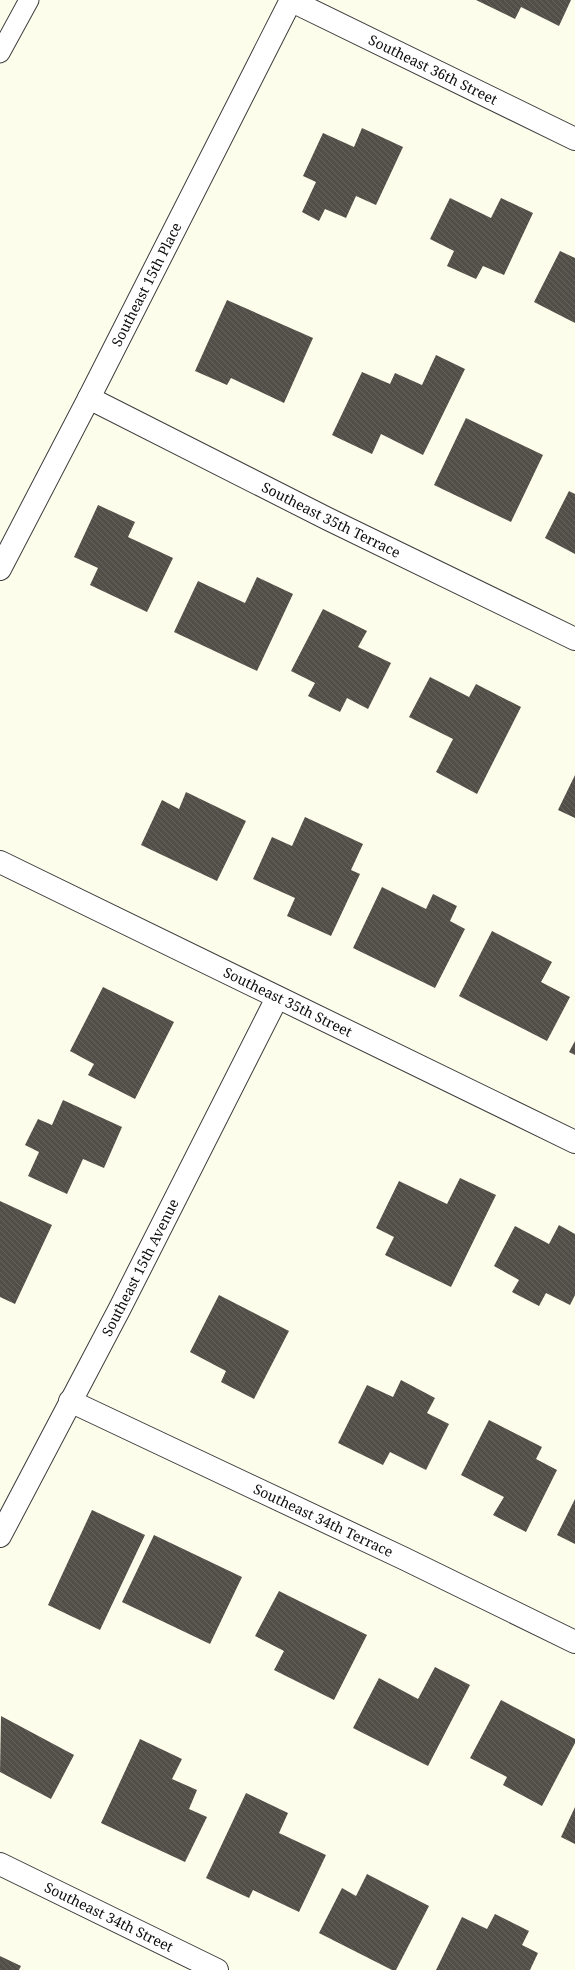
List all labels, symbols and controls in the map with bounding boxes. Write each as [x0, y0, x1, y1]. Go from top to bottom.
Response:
street label: Southeast 36th Street [366, 30, 501, 109]
street label: Southeast 15th Place [107, 219, 186, 350]
street label: Southeast 35th Terrace [259, 477, 404, 562]
street label: Southeast 35th Street [220, 962, 355, 1041]
street label: Southeast 15th Avenue [97, 1195, 183, 1339]
street label: Southeast 34th Terrace [250, 1479, 396, 1561]
street label: Southeast 34th Street [41, 1877, 176, 1956]

